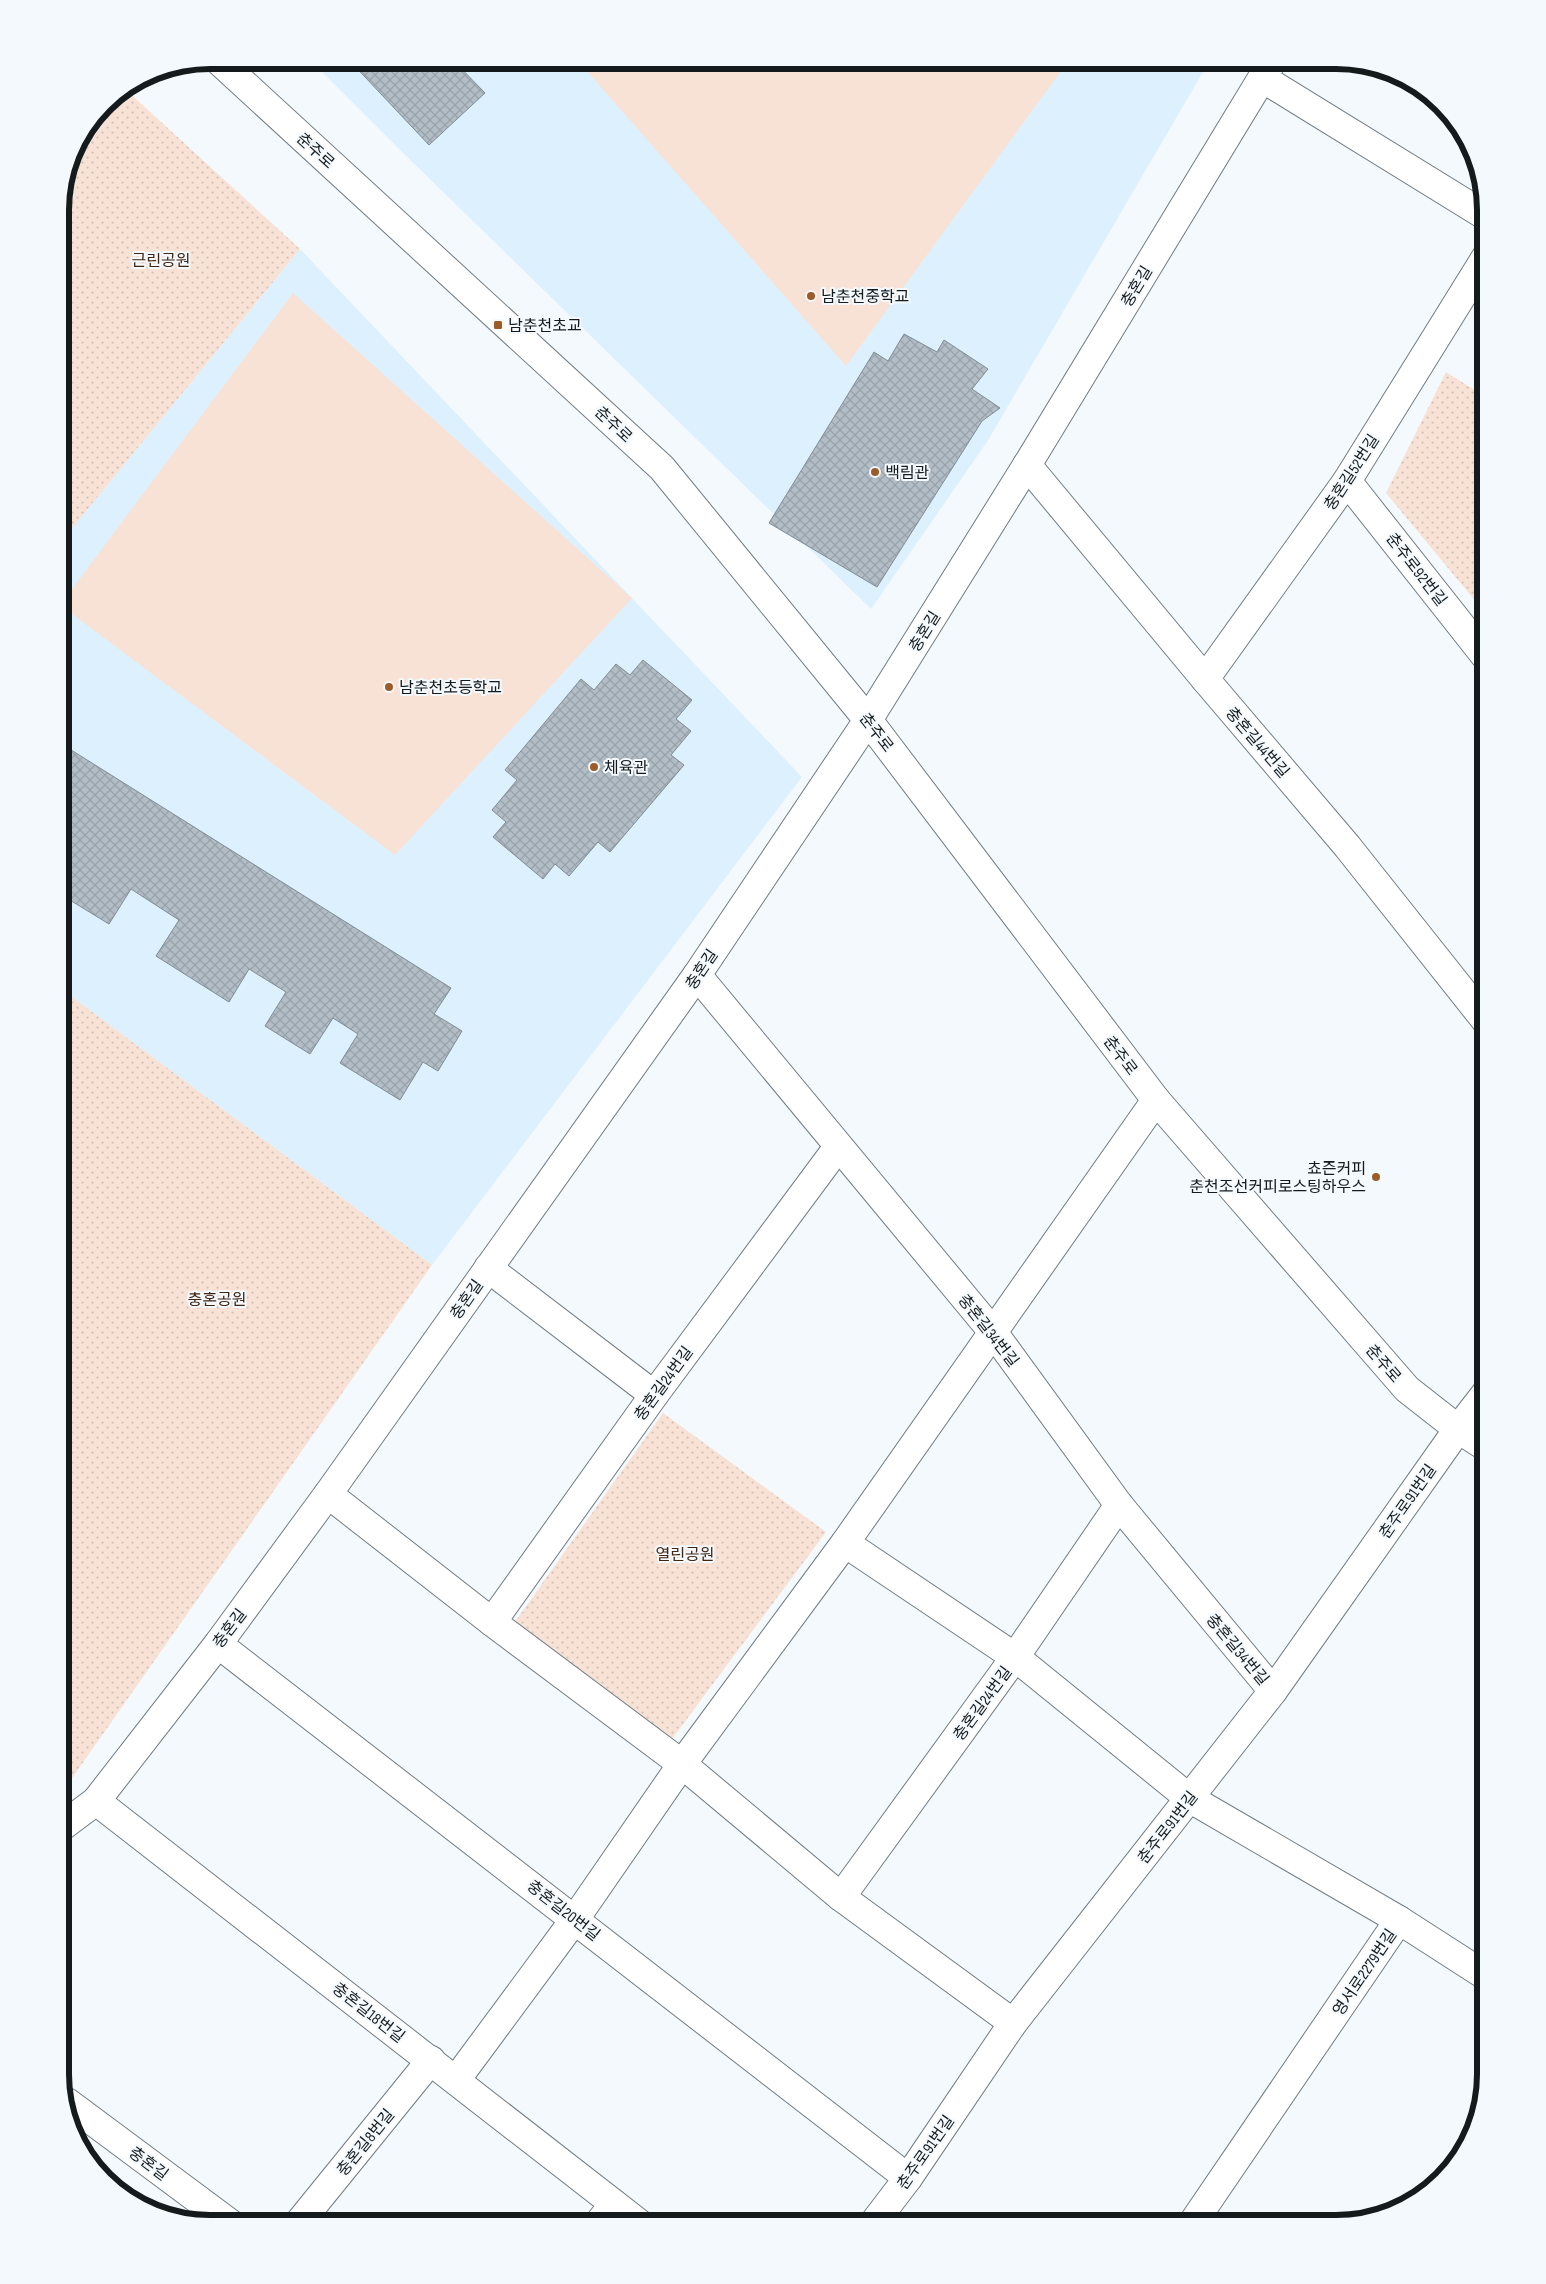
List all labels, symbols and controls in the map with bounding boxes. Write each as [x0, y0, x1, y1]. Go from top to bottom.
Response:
street label: 춘주로 [292, 129, 338, 173]
park label: 근린공원 [132, 252, 190, 271]
street label: 충혼길 [1118, 263, 1157, 311]
place label: 남춘천중학교 [821, 288, 909, 307]
marker: 남춘천중학교 [805, 290, 817, 302]
place label: 남춘천초교 [508, 317, 582, 336]
marker: 남춘천초교 [492, 319, 504, 331]
street label: 춘주로 [590, 403, 636, 447]
street label: 충혼길52번길 [1321, 431, 1384, 514]
place label: 백림관 [885, 464, 929, 483]
marker: 백림관 [869, 466, 881, 478]
street label: 춘주로92번길 [1381, 530, 1450, 610]
street label: 충혼길 [906, 608, 945, 656]
place label: 남춘천초등학교 [399, 679, 502, 698]
marker: 남춘천초등학교 [383, 681, 395, 693]
street label: 충혼길44번길 [1221, 704, 1293, 782]
street label: 춘주로 [855, 710, 897, 756]
place label: 체육관 [604, 759, 648, 778]
marker: 체육관 [588, 761, 600, 773]
street label: 충혼길 [682, 946, 722, 993]
street label: 춘주로 [1099, 1033, 1141, 1079]
place label: 쵸즌커피 춘천조선커피로스팅하우스 [1189, 1160, 1366, 1197]
marker: 쵸즌커피 춘천조선커피로스팅하우스 [1370, 1171, 1382, 1183]
street label: 충혼길 [447, 1276, 488, 1323]
park label: 충혼공원 [188, 1291, 246, 1310]
street label: 충혼길34번길 [954, 1291, 1022, 1371]
street label: 춘주로 [1361, 1341, 1405, 1387]
street label: 충혼길24번길 [631, 1343, 697, 1425]
street label: 춘주로91번길 [1376, 1461, 1441, 1543]
park label: 열린공원 [656, 1546, 714, 1565]
street label: 충혼길 [209, 1606, 251, 1652]
street label: 충혼길34번길 [1202, 1611, 1272, 1689]
street label: 충혼길24번길 [950, 1663, 1016, 1745]
street label: 춘주로91번길 [1134, 1788, 1202, 1868]
street label: 충혼길20번길 [523, 1877, 603, 1946]
street label: 영서로2279번길 [1329, 1926, 1401, 2020]
street label: 충혼길18번길 [328, 1979, 408, 2047]
street label: 충혼길8번길 [333, 2106, 399, 2180]
street label: 춘주로91번길 [894, 2112, 959, 2194]
street label: 충혼길 [125, 2143, 171, 2185]

